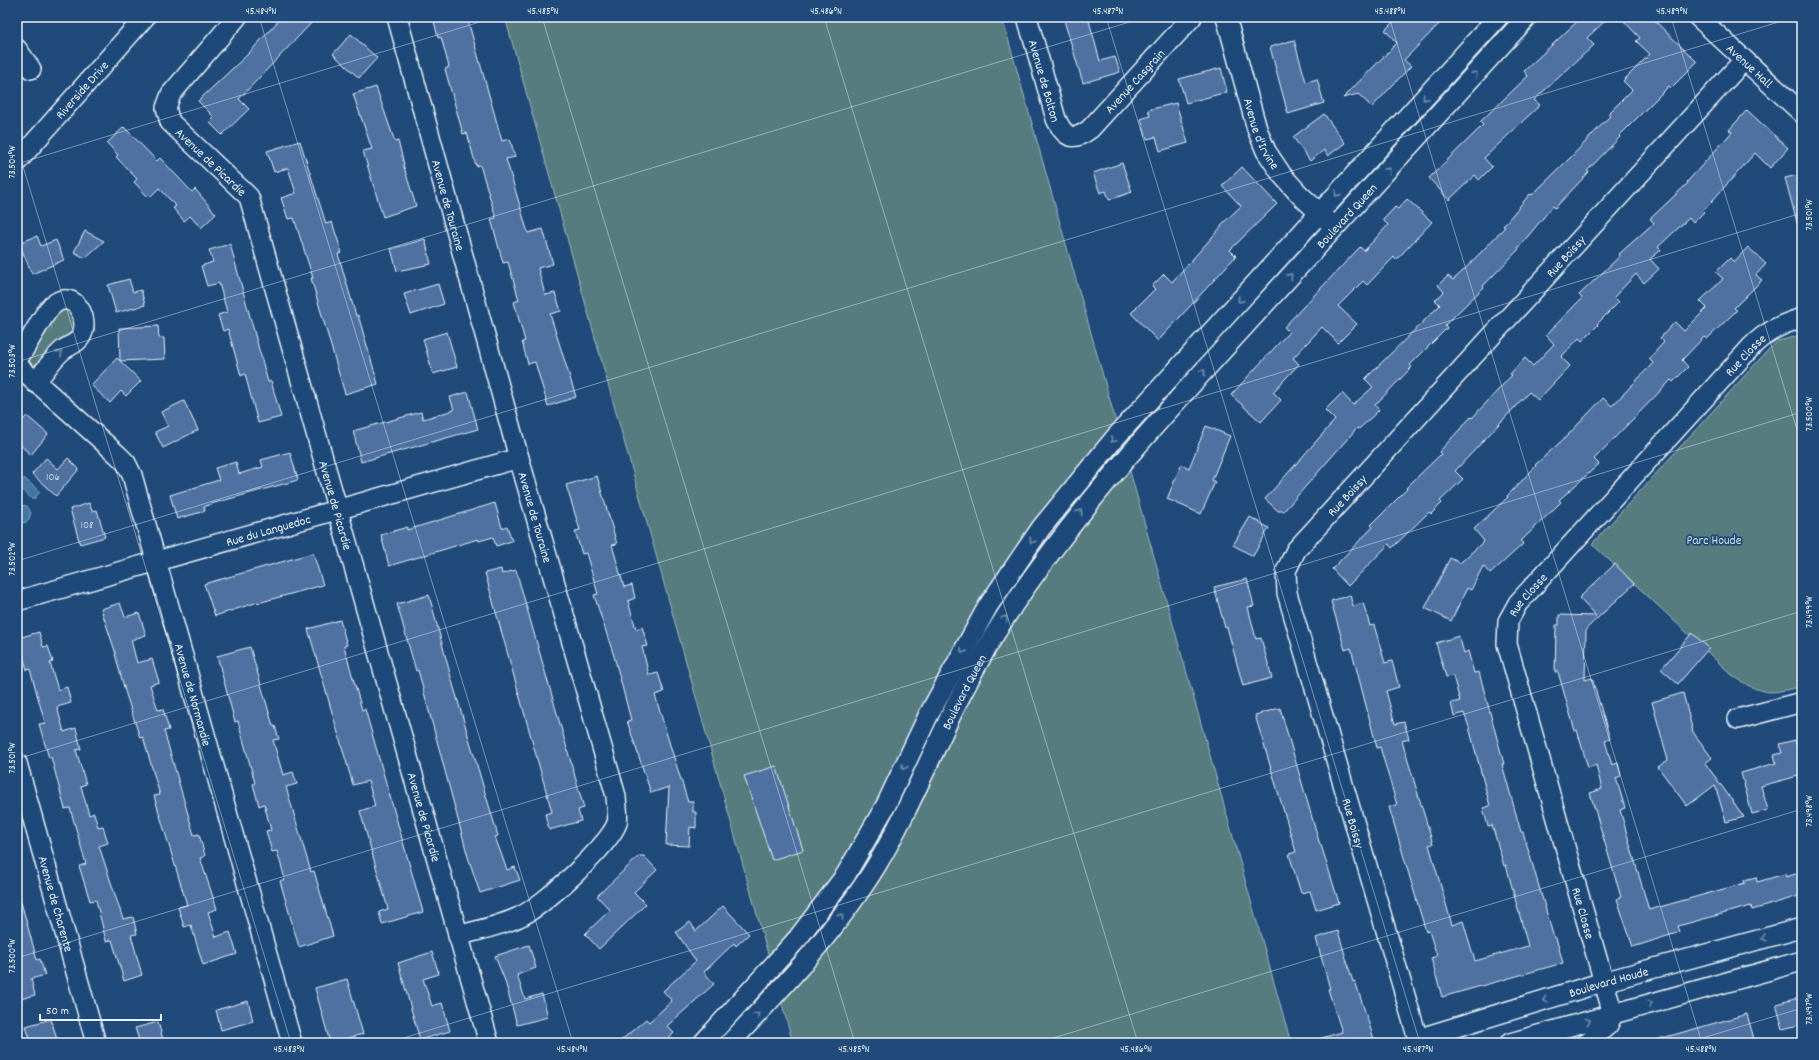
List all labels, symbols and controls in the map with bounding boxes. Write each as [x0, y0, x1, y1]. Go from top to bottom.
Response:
text: 45.484°N [246, 5, 277, 19]
text: 45.485°N [527, 5, 559, 19]
text: 45.486°N [810, 5, 842, 19]
text: 45.487°N [1093, 5, 1123, 19]
text: 45.488°N [1375, 5, 1405, 19]
text: 45.489°N [1656, 5, 1688, 19]
street label: Avenue de Bolton [1022, 38, 1063, 125]
street label: Avenue Hall [1721, 40, 1776, 94]
street label: Avenue Casgrain [1101, 46, 1170, 119]
street label: Riverside Drive [52, 57, 114, 124]
one-way arrow [1471, 71, 1478, 79]
one-way arrow [1422, 93, 1429, 100]
street label: Avenue d'Irvine [1237, 96, 1283, 174]
street label: Avenue de Picardie [170, 125, 250, 202]
text: 73.504°W [6, 145, 20, 179]
street label: Avenue de Touraine [425, 158, 468, 254]
one-way arrow [1383, 167, 1390, 175]
street label: Boulevard Queen [1313, 180, 1383, 254]
one-way arrow [1335, 189, 1342, 196]
text: 73.501°W [1803, 199, 1817, 231]
street label: Rue Boissy [1543, 232, 1592, 283]
one-way arrow [1286, 273, 1293, 281]
one-way arrow [1237, 295, 1245, 303]
street label: Rue Closse [1722, 330, 1771, 382]
text: 73.503°W [6, 344, 20, 378]
one-way arrow [55, 350, 63, 358]
one-way arrow [1198, 369, 1205, 377]
text: 73.500°W [1803, 397, 1817, 431]
one-way arrow [1111, 435, 1118, 442]
street label: Avenue de Picardie [312, 459, 356, 553]
house number: 106 [46, 470, 60, 486]
street label: Avenue de Touraine [511, 470, 556, 566]
street label: Rue Boissy [1324, 471, 1373, 522]
one-way arrow [1076, 510, 1083, 517]
street label: Rue du Languedoc [224, 511, 313, 553]
house number: 108 [81, 518, 93, 534]
park label: Parc Houde [1687, 532, 1742, 551]
one-way arrow [1029, 537, 1037, 544]
text: 73.502°W [6, 542, 20, 576]
street label: Rue Closse [1505, 569, 1553, 621]
text: 73.499°W [1803, 596, 1817, 628]
one-way arrow [1000, 615, 1008, 622]
street label: Avenue de Normandie [168, 642, 215, 749]
one-way arrow [960, 647, 967, 654]
street label: Boulevard Queen [938, 652, 993, 734]
text: 73.501°W [6, 742, 20, 774]
one-way arrow [901, 762, 909, 770]
street label: Avenue de Picardie [401, 771, 444, 865]
text: 73.498°W [1803, 795, 1817, 827]
street label: Rue Boissy [1335, 796, 1368, 852]
street label: Avenue de Charente [32, 854, 77, 955]
street label: Rue Closse [1565, 886, 1598, 942]
one-way arrow [837, 913, 844, 920]
one-way arrow [1761, 934, 1768, 942]
text: 73.500°W [6, 939, 20, 973]
street label: Boulevard Houde [1567, 963, 1651, 1004]
text: 73.497°W [1803, 993, 1817, 1025]
one-way arrow [1541, 995, 1548, 1003]
scale bar [40, 996, 161, 1022]
one-way arrow [1646, 999, 1653, 1008]
text: 50 m [46, 1003, 69, 1020]
one-way arrow [752, 1012, 759, 1019]
one-way arrow [1585, 1017, 1592, 1026]
text: 45.483°N [273, 1043, 305, 1057]
text: 45.484°N [557, 1043, 588, 1057]
text: 45.485°N [838, 1043, 870, 1057]
text: 45.486°N [1120, 1043, 1152, 1057]
text: 45.487°N [1403, 1043, 1433, 1057]
text: 45.488°N [1686, 1043, 1716, 1057]

